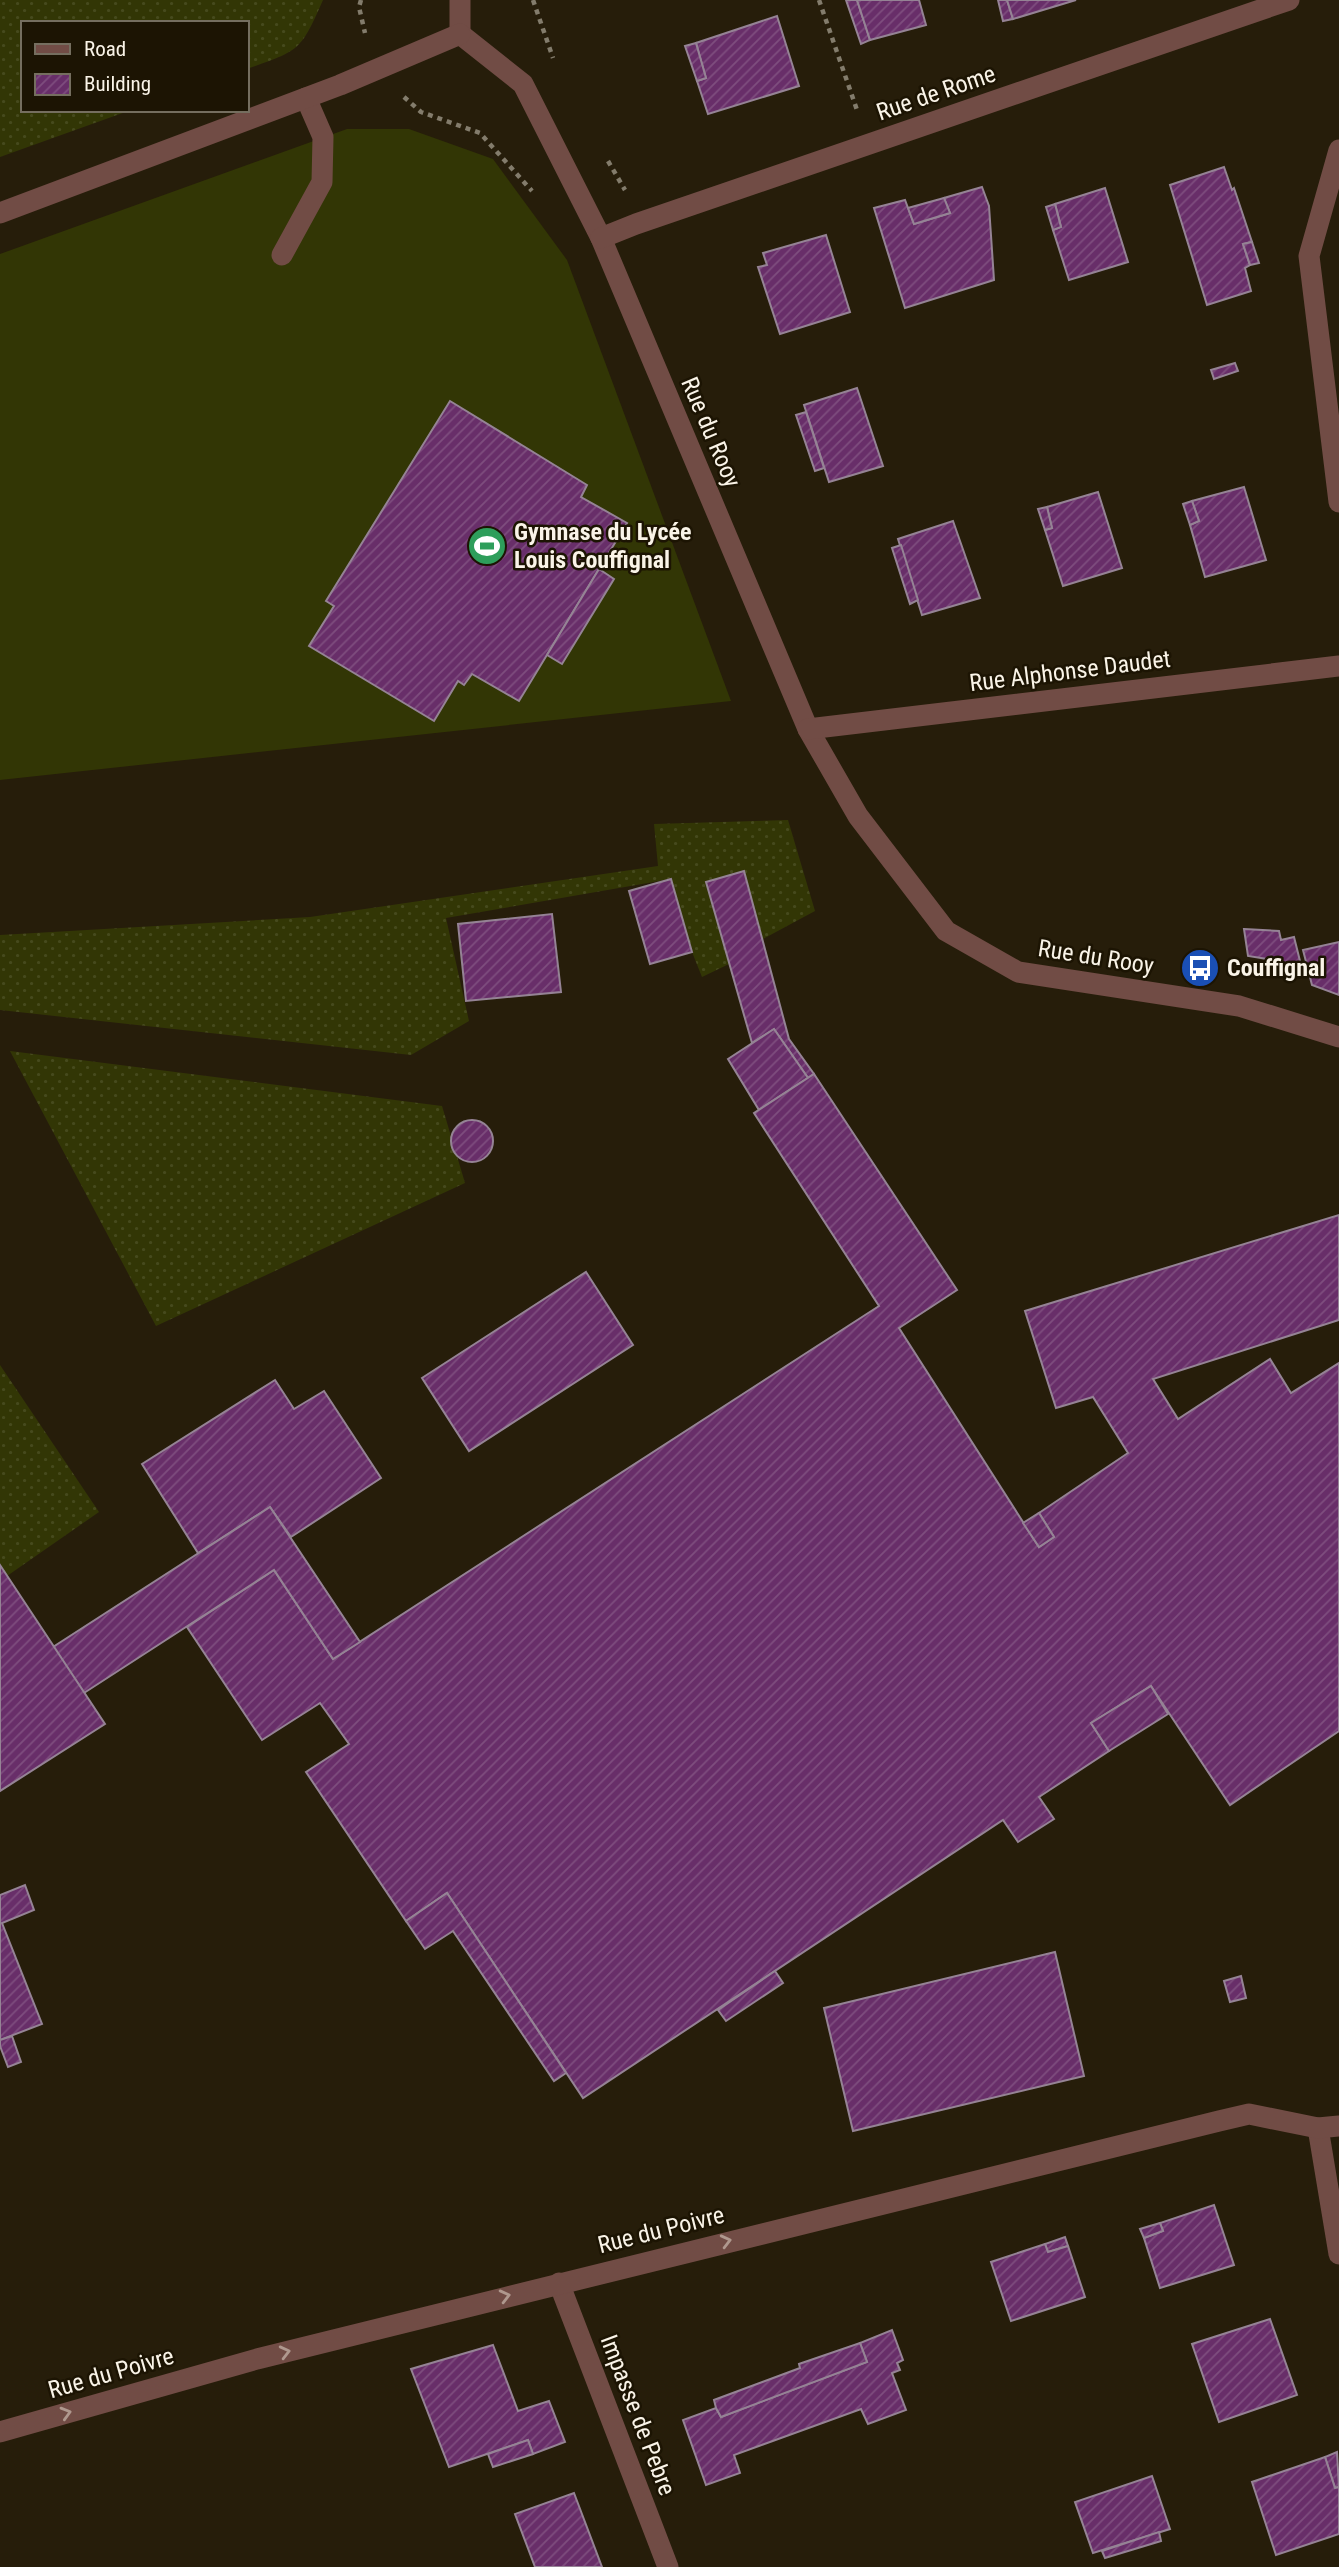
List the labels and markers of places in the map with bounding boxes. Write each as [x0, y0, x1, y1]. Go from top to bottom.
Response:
place label: Gymnase du Lycée Louis Couffignal [514, 518, 691, 574]
sports icon: Gymnase du Lycée Louis Couffignal [466, 525, 508, 567]
bus stop icon: Couffignal [1179, 947, 1221, 989]
place label: Couffignal [1227, 954, 1325, 982]

